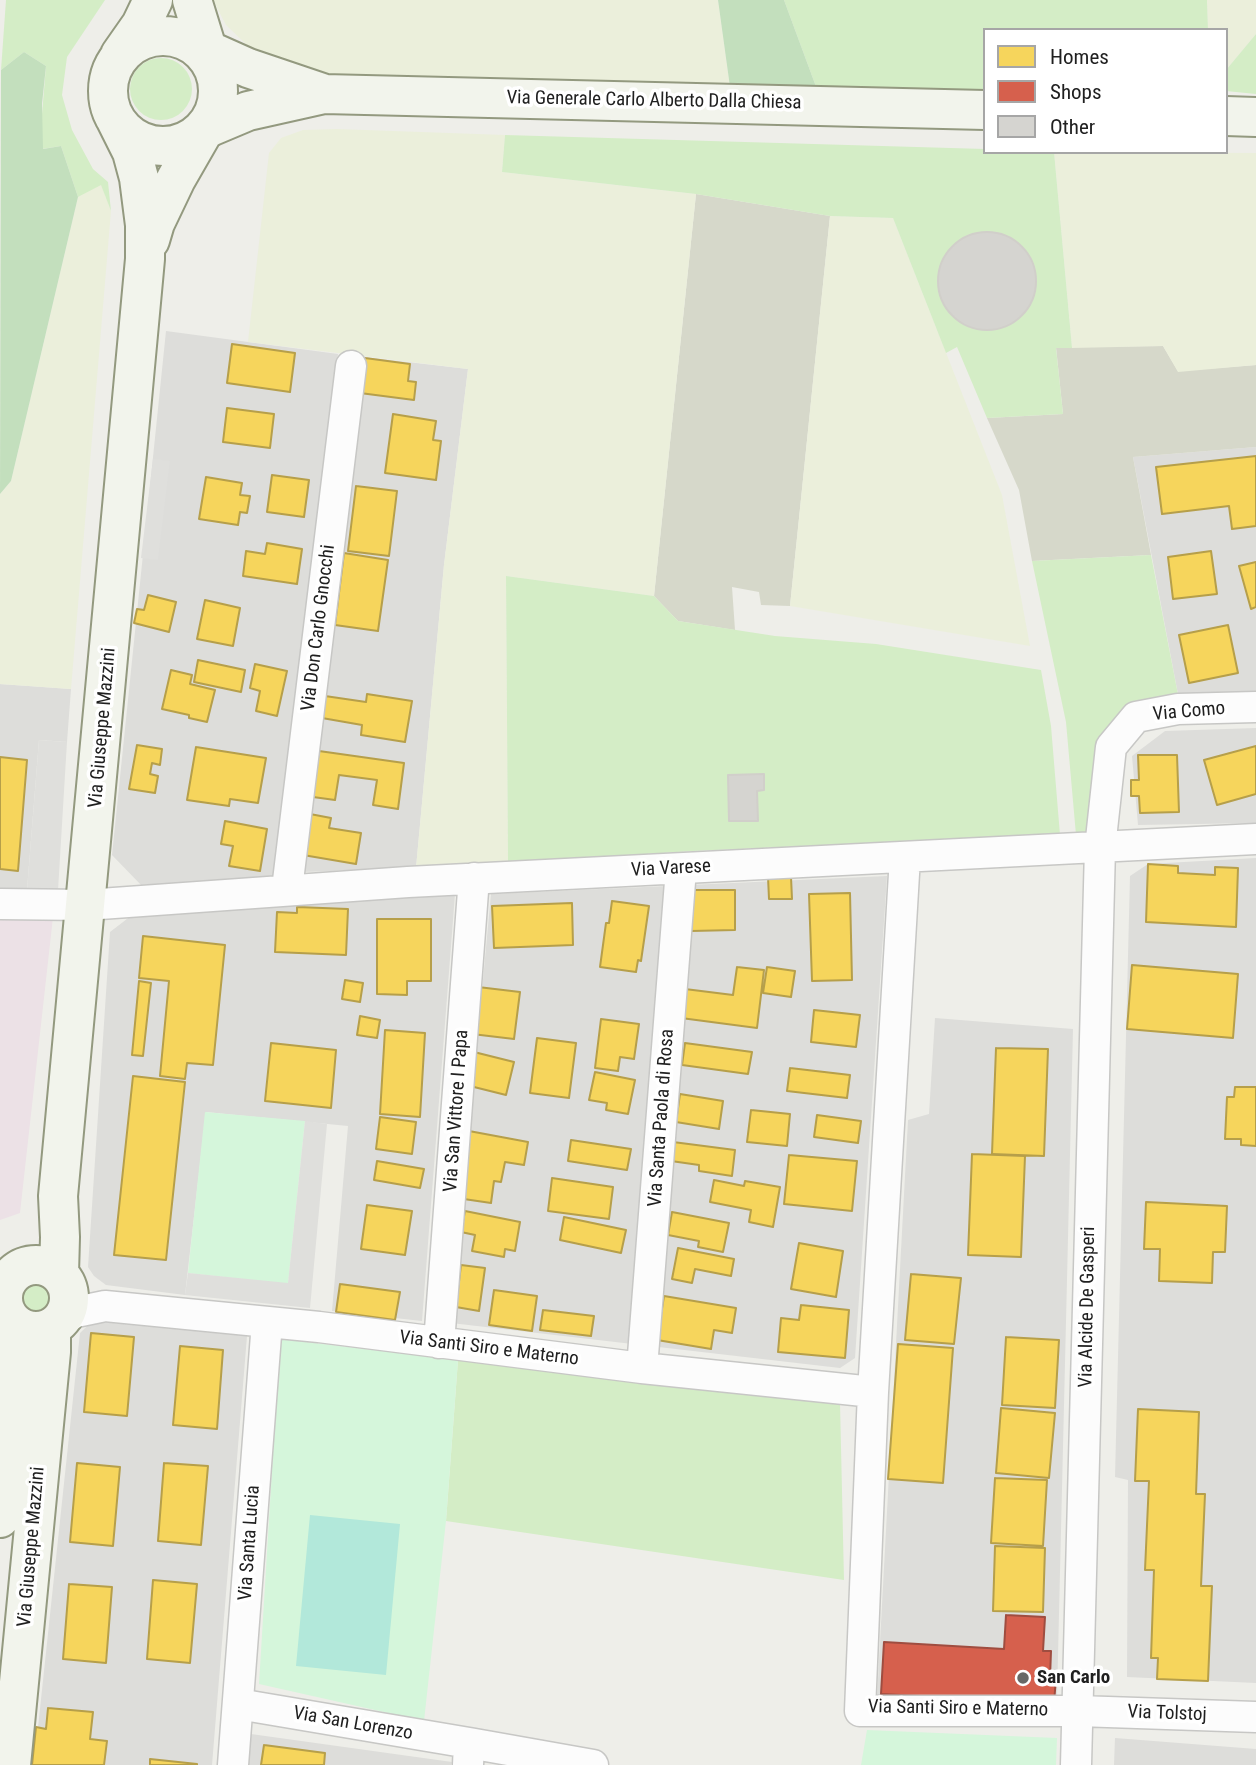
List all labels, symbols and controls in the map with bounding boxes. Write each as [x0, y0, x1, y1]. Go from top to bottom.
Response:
legend [983, 28, 1228, 154]
text: Homes [1050, 45, 1109, 69]
text: Shops [1050, 80, 1102, 104]
street label: Via Generale Carlo Alberto Dalla Chiesa [506, 87, 802, 115]
text: Other [1050, 115, 1095, 139]
street label: Via Don Carlo Gnocchi [297, 544, 341, 712]
street label: Via Giuseppe Mazzini [85, 647, 121, 809]
street label: Via Como [1152, 697, 1226, 727]
street label: Via Varese [631, 856, 711, 882]
street label: Via Santa Paola di Rosa [644, 1028, 680, 1208]
street label: Via San Vittore I Papa [440, 1029, 474, 1193]
street label: Via Alcide De Gasperi [1075, 1226, 1101, 1388]
street label: Via Santi Siro e Materno [398, 1327, 580, 1371]
street label: Via Giuseppe Mazzini [14, 1466, 50, 1628]
street label: Via Santa Lucia [235, 1484, 265, 1602]
place label: San Carlo [1037, 1667, 1110, 1689]
marker: San Carlo [1015, 1670, 1031, 1686]
street label: Via Santi Siro e Materno [868, 1696, 1048, 1722]
street label: Via Tolstoj [1127, 1701, 1207, 1727]
street label: Via San Lorenzo [291, 1702, 415, 1746]

